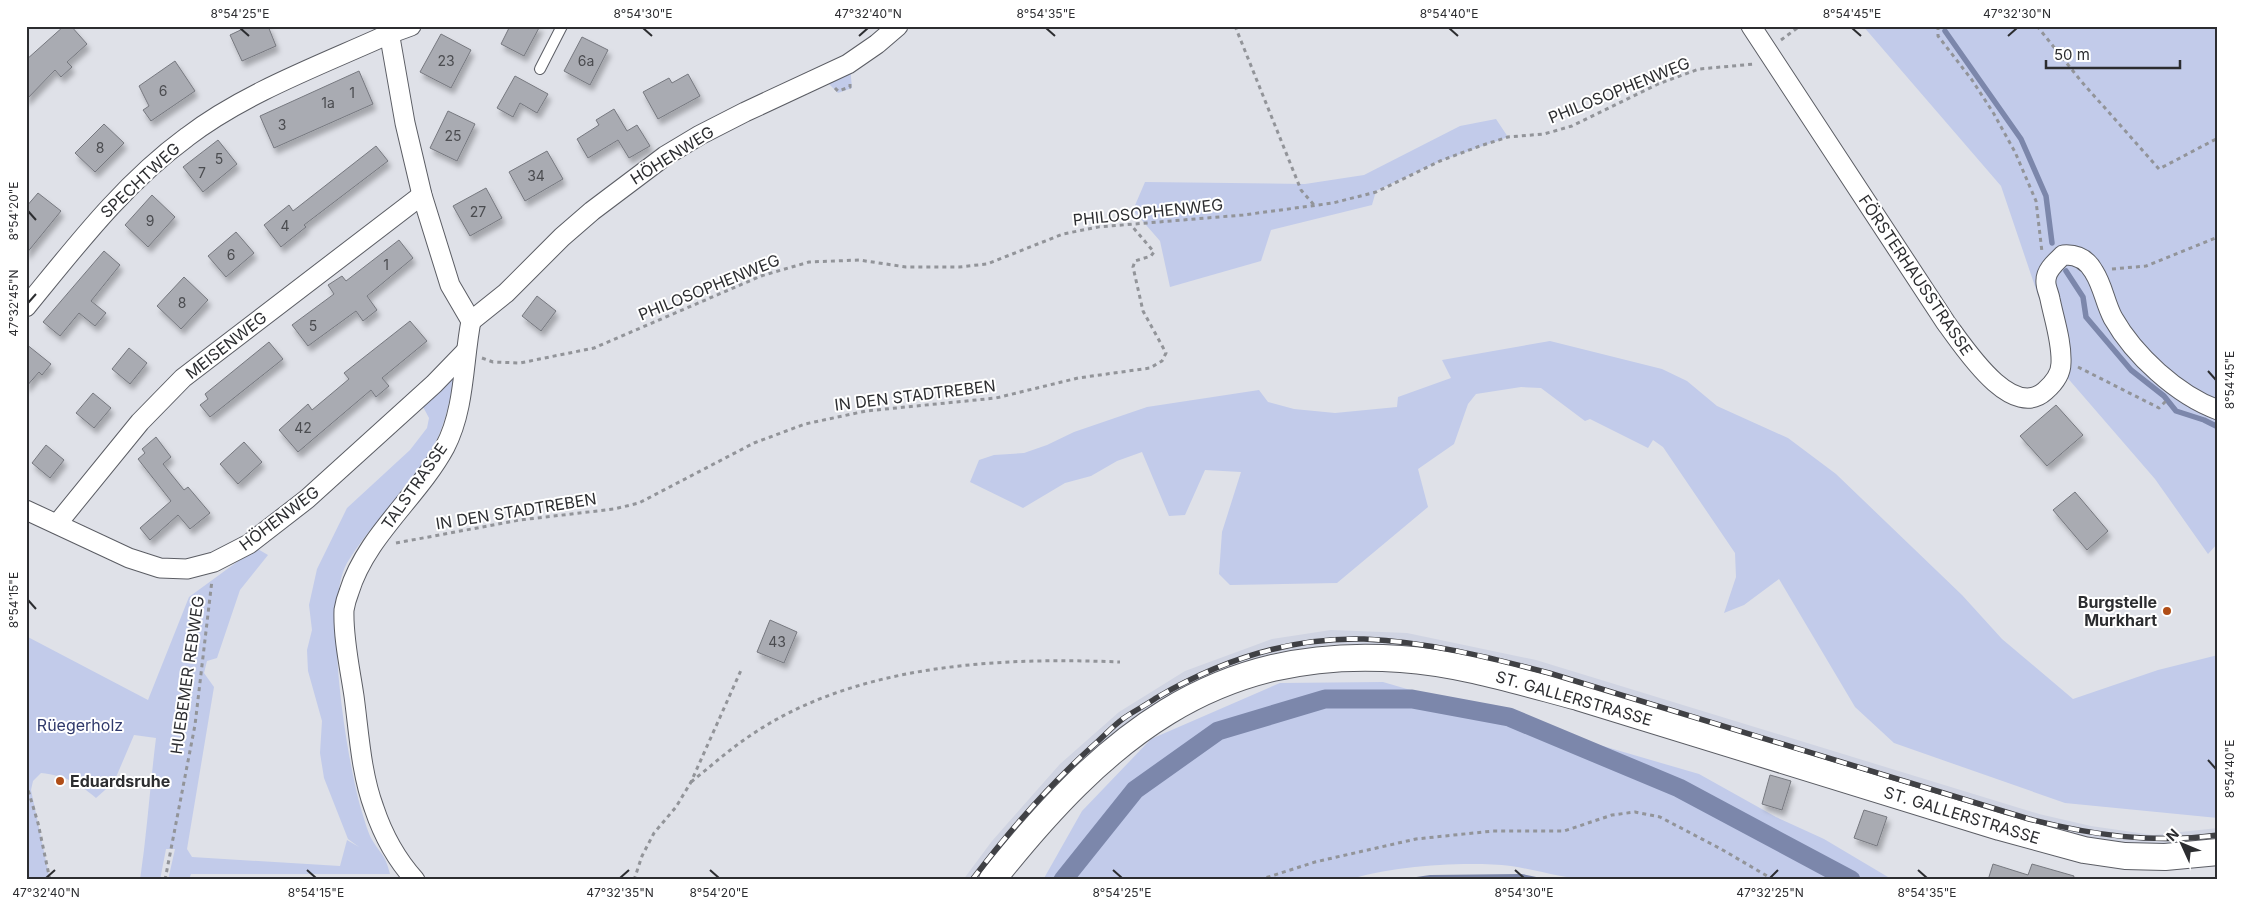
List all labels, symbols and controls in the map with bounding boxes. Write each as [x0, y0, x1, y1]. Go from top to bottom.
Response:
text: 8°54'25"E [211, 6, 269, 21]
text: 8°54'30"E [613, 6, 673, 21]
text: 47°32'40"N [834, 6, 902, 21]
text: 8°54'35"E [1017, 6, 1075, 21]
text: 8°54'40"E [1420, 6, 1478, 21]
text: 8°54'45"E [1823, 6, 1881, 21]
text: 47°32'30"N [1983, 6, 2051, 21]
scale bar [2046, 38, 2180, 70]
text: 50 m [2054, 45, 2090, 64]
house number: 23 [437, 52, 455, 69]
house number: 6a [578, 52, 594, 69]
street label: PHILOSOPHENWEG [1545, 52, 1693, 128]
house number: 6 [159, 82, 167, 99]
house number: 1 [349, 84, 355, 101]
house number: 1a [321, 94, 335, 111]
house number: 3 [278, 116, 286, 133]
street label: HÖHENWEG [626, 121, 718, 189]
house number: 25 [444, 127, 462, 144]
street label: SPECHTWEG [96, 138, 184, 222]
house number: 8 [96, 139, 104, 156]
house number: 5 [215, 150, 223, 167]
house number: 7 [198, 164, 206, 181]
house number: 34 [527, 167, 545, 184]
text: 8°54'20"E [6, 181, 21, 241]
street label: FÖRSTERHAUSSTRASSE [1855, 191, 1977, 359]
street label: PHILOSOPHENWEG [1072, 194, 1224, 230]
house number: 27 [470, 203, 486, 220]
house number: 9 [146, 212, 154, 229]
house number: 4 [280, 217, 290, 234]
house number: 6 [227, 246, 235, 263]
street label: PHILOSOPHENWEG [635, 249, 783, 325]
house number: 1 [383, 256, 389, 273]
text: 47°32'45"N [6, 269, 21, 337]
house number: 8 [178, 294, 186, 311]
street label: MEISENWEG [181, 307, 271, 383]
house number: 5 [309, 317, 317, 334]
text: 8°54'45"E [2222, 351, 2237, 409]
street label: IN DEN STADTREBEN [833, 375, 997, 415]
house number: 42 [294, 419, 312, 436]
street label: TALSTRASSE [377, 439, 451, 533]
street label: HÖHENWEG [235, 481, 323, 555]
street label: IN DEN STADTREBEN [434, 488, 598, 534]
text: 8°54'15"E [6, 572, 21, 628]
place label: Burgstelle Murkhart [2078, 592, 2157, 630]
street label: HUEBEMER REBWEG [166, 594, 208, 756]
marker: Burgstelle Murkhart [2161, 605, 2173, 617]
house number: 43 [768, 633, 786, 650]
street label: ST. GALLERSTRASSE [1493, 666, 1655, 730]
park label: Rüegerholz [37, 715, 123, 735]
text: 8°54'40"E [2222, 740, 2237, 798]
place label: Eduardsruhe [70, 771, 170, 791]
marker: Eduardsruhe [54, 775, 66, 787]
street label: ST. GALLERSTRASSE [1882, 782, 2042, 848]
north arrow [2156, 818, 2206, 868]
text: N [2162, 825, 2182, 844]
text: 47°32'40"N [12, 885, 80, 900]
text: 8°54'15"E [288, 885, 344, 900]
text: 47°32'35"N [586, 885, 654, 900]
text: 8°54'20"E [689, 885, 749, 900]
text: 8°54'25"E [1093, 885, 1151, 900]
text: 8°54'30"E [1494, 885, 1554, 900]
text: 47°32'25"N [1736, 885, 1804, 900]
text: 8°54'35"E [1898, 885, 1956, 900]

